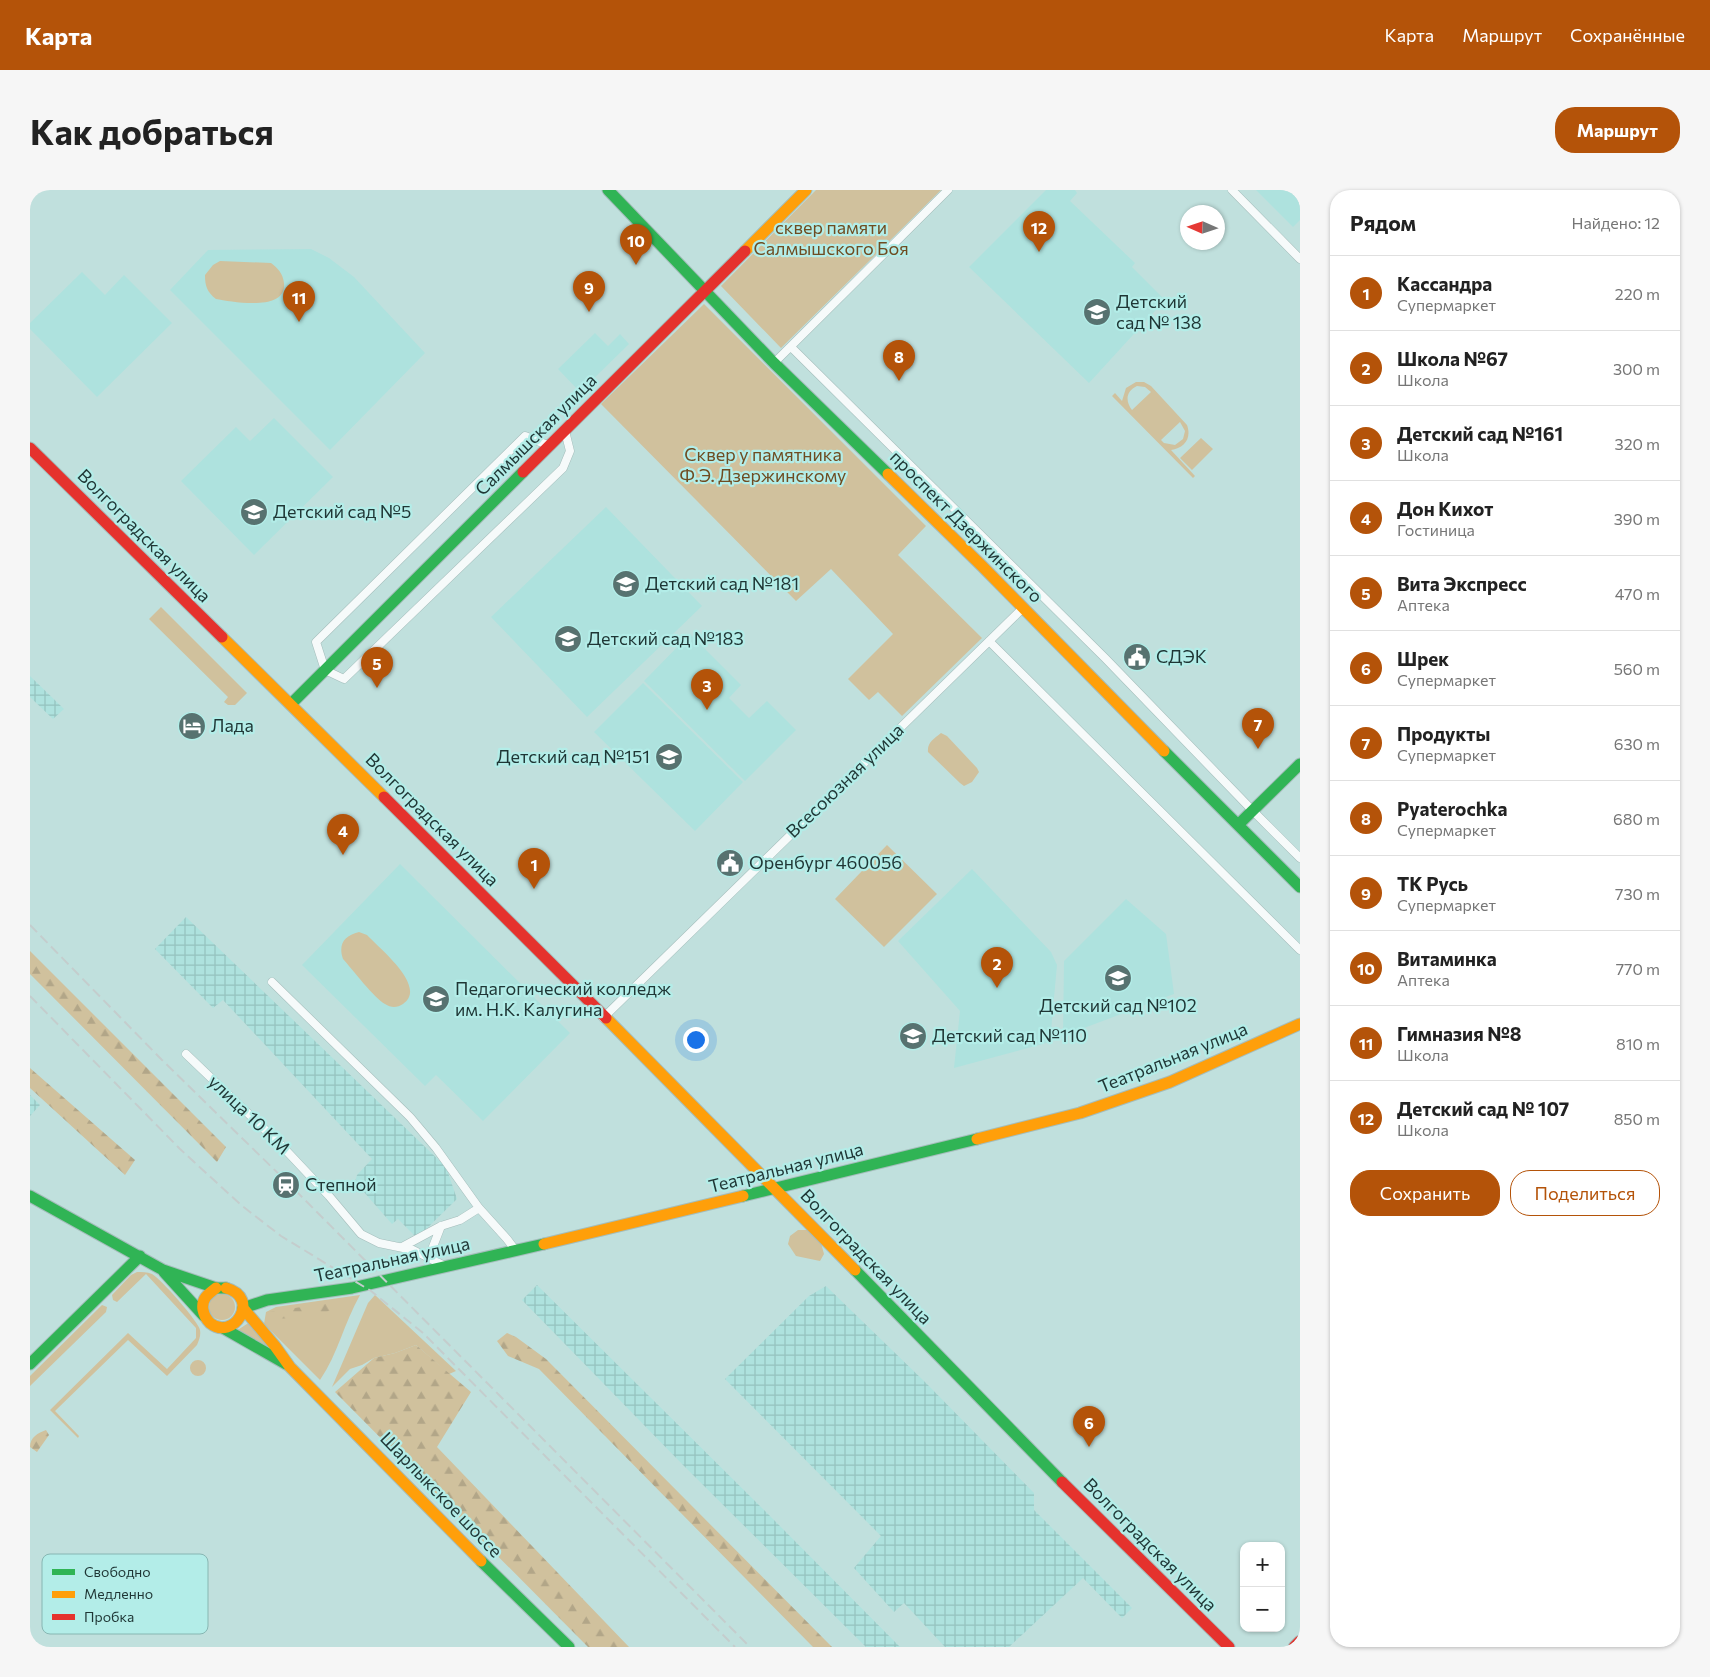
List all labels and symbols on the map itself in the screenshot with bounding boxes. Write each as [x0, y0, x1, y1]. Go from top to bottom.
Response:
north arrow [1180, 205, 1225, 250]
pin: 12 [1023, 211, 1055, 252]
park label: сквер памяти Салмышского Боя [753, 216, 909, 259]
pin: 10 [620, 224, 652, 265]
pin: 9 [573, 271, 605, 312]
pin: 11 [283, 281, 315, 322]
place label: Детский сад № 138 [1116, 290, 1202, 333]
school or university icon: Детский сад № 138 [1082, 297, 1112, 327]
pin: 8 [883, 340, 915, 381]
street label: Салмышская улица [470, 369, 601, 500]
park label: Сквер у памятника Ф.Э. Дзержинскому [680, 443, 846, 486]
street label: проспект Дзержинского [886, 446, 1047, 607]
street label: Волгоградская улица [73, 464, 216, 607]
school or university icon: Детский сад №5 [239, 497, 269, 527]
place label: Детский сад №5 [273, 500, 411, 522]
school or university icon: Детский сад №181 [611, 569, 641, 599]
place label: Детский сад №181 [645, 572, 799, 594]
school or university icon: Детский сад №183 [553, 624, 583, 654]
place label: Детский сад №183 [587, 627, 744, 649]
public building icon: СДЭК [1122, 642, 1152, 672]
place label: СДЭК [1156, 645, 1207, 667]
pin: 5 [361, 647, 393, 688]
pin: 3 [691, 669, 723, 710]
pin: 7 [1242, 708, 1274, 749]
hotel icon: Лада [177, 711, 207, 741]
place label: Лада [211, 714, 254, 736]
street label: Всесоюзная улица [781, 719, 908, 842]
school or university icon: Детский сад №151 [654, 742, 684, 772]
place label: Детский сад №151 [496, 745, 650, 767]
street label: Волгоградская улица [361, 748, 504, 891]
pin: 4 [327, 814, 359, 855]
pin: 1 [518, 848, 550, 889]
public building icon: Оренбург 460056 [715, 848, 745, 878]
place label: Оренбург 460056 [749, 851, 902, 873]
pin: 2 [981, 947, 1013, 988]
school or university icon: Детский сад №102 [1103, 963, 1133, 993]
place label: Педагогический колледж им. Н.К. Калугина [455, 977, 671, 1020]
school or university icon: Педагогический колледж им. Н.К. Калугина [421, 984, 451, 1014]
place label: Детский сад №102 [1039, 994, 1197, 1016]
street label: Театральная улица [1095, 1017, 1250, 1097]
school or university icon: Детский сад №110 [898, 1021, 928, 1051]
place label: Детский сад №110 [932, 1024, 1087, 1046]
your location [683, 1027, 709, 1053]
street label: улица 10 КМ [204, 1070, 295, 1159]
street label: Театральная улица [706, 1137, 865, 1197]
station icon: Степной [271, 1170, 301, 1200]
place label: Степной [305, 1173, 376, 1195]
street label: Волгоградская улица [796, 1184, 937, 1328]
street label: Театральная улица [312, 1232, 472, 1286]
pin: 6 [1073, 1406, 1105, 1447]
street label: Шарлыкское шоссе [376, 1427, 507, 1562]
street label: Волгоградская улица [1079, 1473, 1222, 1616]
legend [42, 1554, 208, 1634]
text: Свободно [84, 1563, 151, 1580]
text: Медленно [84, 1585, 153, 1602]
text: Пробка [84, 1608, 134, 1625]

